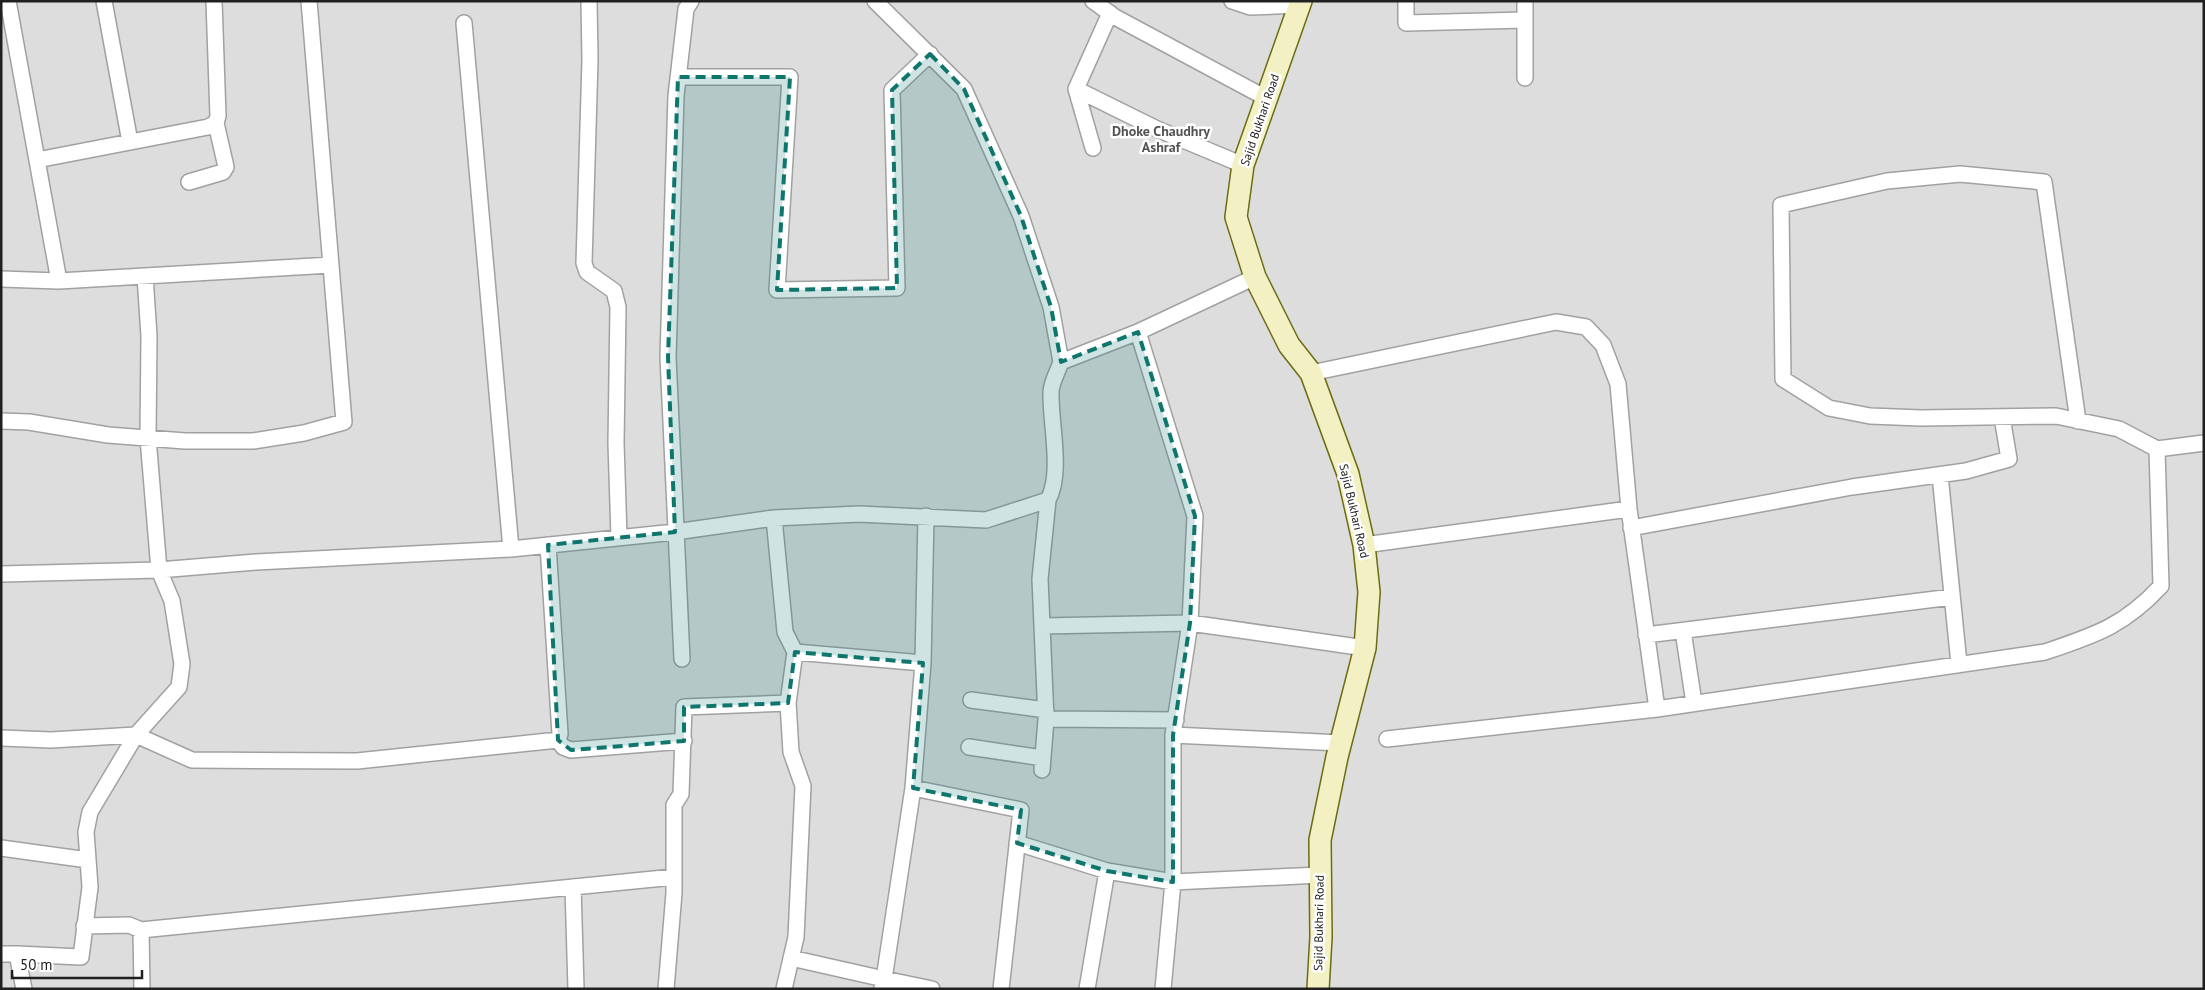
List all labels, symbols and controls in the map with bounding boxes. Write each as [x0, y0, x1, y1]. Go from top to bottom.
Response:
street label: Sajid Bukhari Road [1237, 72, 1282, 168]
district label: Dhoke Chaudhry Ashraf [1112, 122, 1210, 156]
street label: Sajid Bukhari Road [1336, 462, 1373, 559]
street label: Sajid Bukhari Road [1310, 875, 1327, 971]
scale bar [12, 948, 142, 980]
text: 50 m [20, 955, 53, 974]

